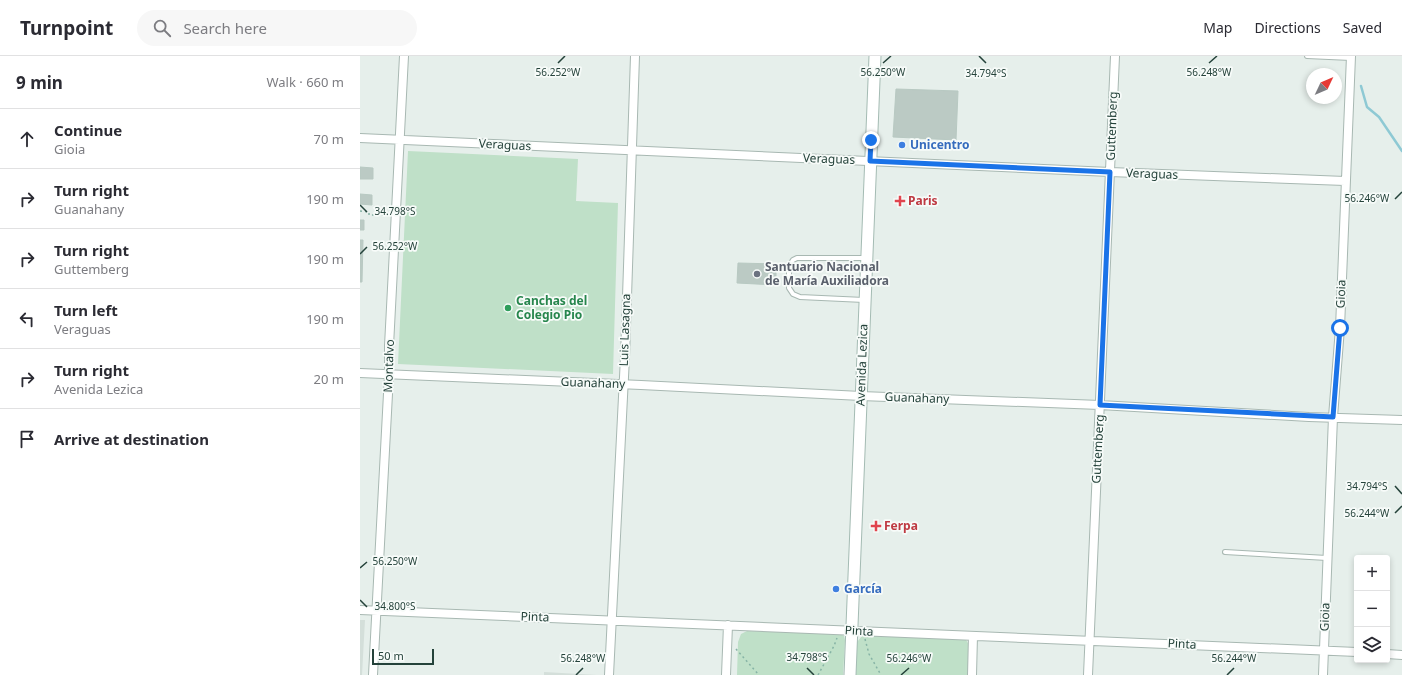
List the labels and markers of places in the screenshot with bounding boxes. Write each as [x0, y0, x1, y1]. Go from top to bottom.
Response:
place label: Unicentro [910, 136, 969, 153]
marker: Unicentro [897, 140, 907, 150]
place label: Paris [908, 192, 938, 209]
marker: Paris [895, 196, 905, 206]
place label: Santuario Nacional de María Auxiliadora [765, 258, 889, 289]
marker: Santuario Nacional de María Auxiliadora [752, 269, 762, 279]
place label: Canchas del Colegio Pio [516, 292, 587, 323]
marker: Canchas del Colegio Pio [503, 303, 513, 313]
place label: Ferpa [884, 517, 918, 534]
marker: Ferpa [871, 521, 881, 531]
place label: García [844, 580, 882, 597]
marker: García [831, 584, 841, 594]

